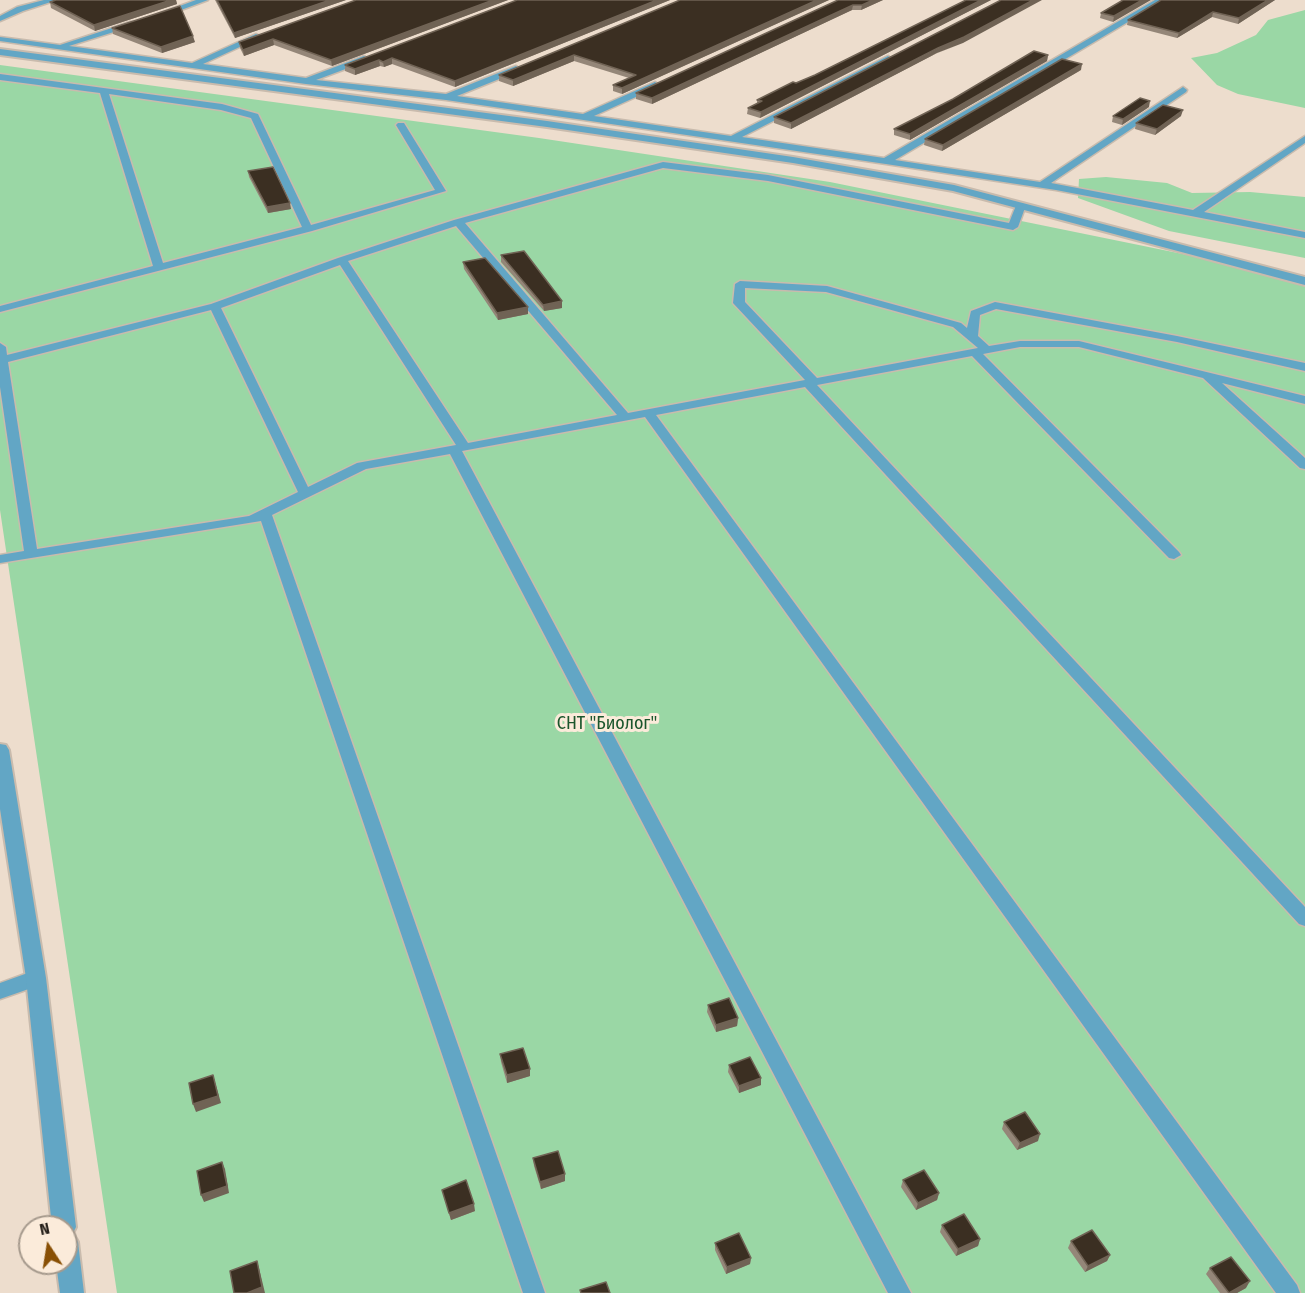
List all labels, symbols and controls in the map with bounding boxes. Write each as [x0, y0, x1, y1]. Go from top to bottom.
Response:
park label: СНТ "Биолог" [557, 713, 657, 735]
north arrow [18, 1215, 78, 1275]
text: N [38, 1219, 51, 1239]

